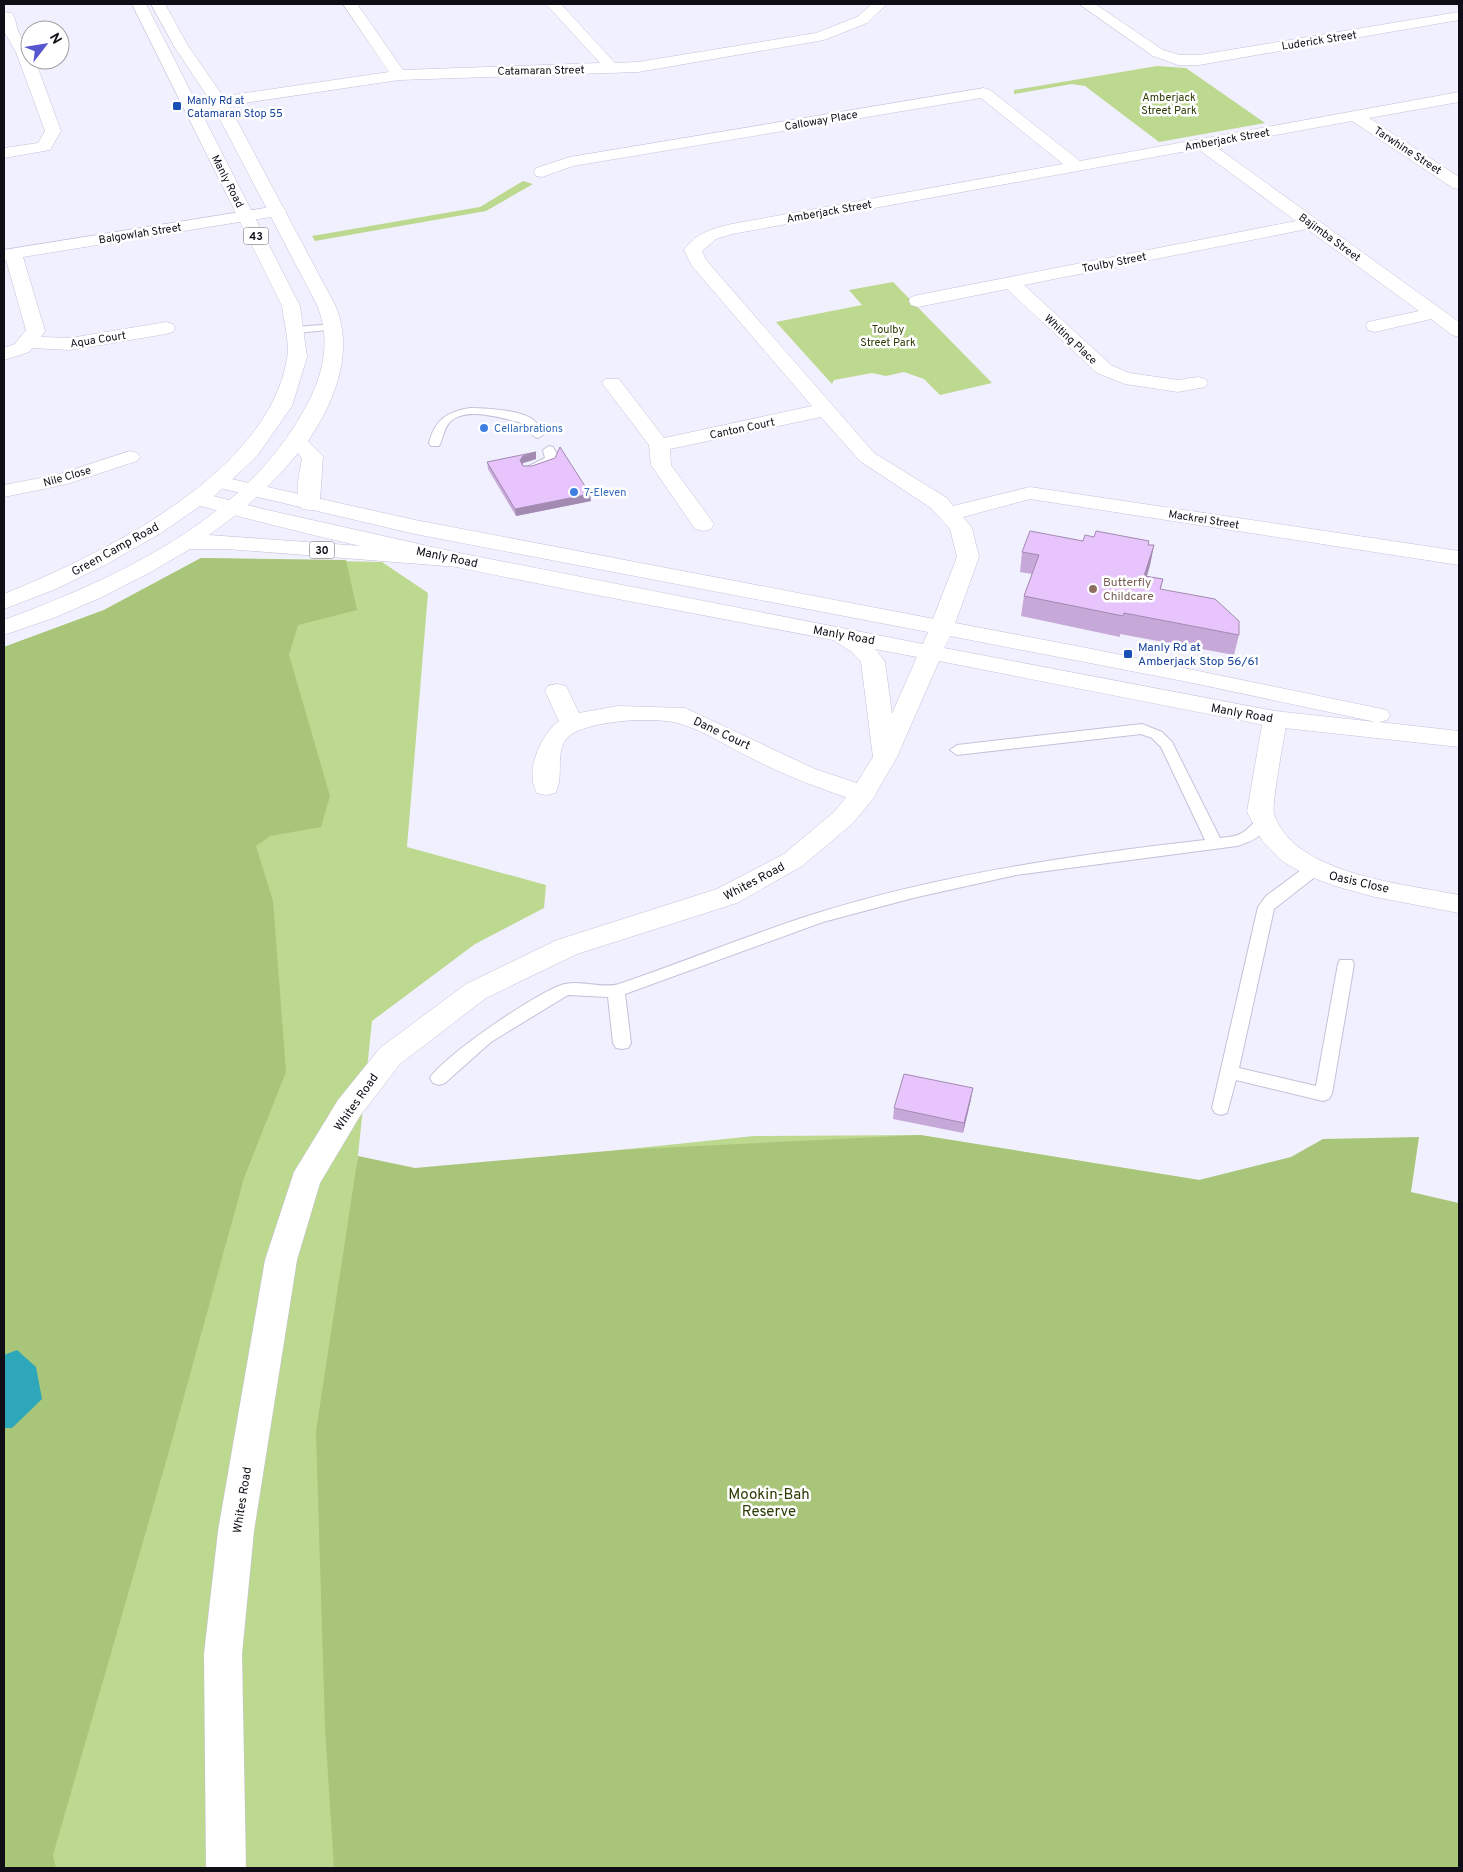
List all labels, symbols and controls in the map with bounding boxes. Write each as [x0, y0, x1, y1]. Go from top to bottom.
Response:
north arrow [20, 20, 70, 70]
street label: Luderick Street [1281, 28, 1358, 54]
text: N [45, 30, 65, 48]
street label: Catamaran Street [497, 63, 585, 79]
park label: Amberjack Street Park [1141, 91, 1197, 118]
place label: Manly Rd at Catamaran Stop 55 [187, 94, 283, 121]
marker: Manly Rd at Catamaran Stop 55 [171, 100, 183, 112]
street label: Calloway Place [784, 108, 859, 134]
street label: Tarwhine Street [1371, 124, 1444, 178]
street label: Amberjack Street [1183, 126, 1271, 154]
street label: Manly Road [208, 153, 246, 210]
street label: Amberjack Street [785, 198, 873, 226]
street label: Bajimba Street [1296, 211, 1363, 265]
street label: Balgowlah Street [98, 221, 183, 247]
road number: 43 [244, 228, 268, 245]
street label: Toulby Street [1081, 250, 1148, 276]
street label: Whiting Place [1041, 312, 1100, 368]
park label: Toulby Street Park [860, 323, 916, 350]
street label: Aqua Court [69, 329, 127, 351]
street label: Canton Court [708, 415, 776, 443]
marker: Cellarbrations [478, 422, 490, 434]
place label: Cellarbrations [494, 422, 563, 436]
street label: Nile Close [42, 463, 93, 490]
marker: 7-Eleven [568, 486, 580, 498]
place label: 7-Eleven [584, 486, 626, 500]
street label: Mackrel Street [1167, 507, 1240, 532]
street label: Green Camp Road [69, 519, 162, 580]
road number: 30 [310, 542, 334, 558]
street label: Manly Road [415, 544, 479, 572]
place label: Butterfly Childcare [1103, 575, 1154, 605]
marker: Butterfly Childcare [1087, 583, 1099, 595]
street label: Manly Road [812, 623, 876, 649]
place label: Manly Rd at Amberjack Stop 56/61 [1138, 640, 1259, 670]
marker: Manly Rd at Amberjack Stop 56/61 [1122, 648, 1134, 660]
street label: Manly Road [1210, 701, 1274, 727]
street label: Dane Court [690, 714, 753, 754]
street label: Whites Road [721, 859, 788, 905]
street label: Oasis Close [1327, 868, 1391, 898]
street label: Whites Road [331, 1071, 383, 1135]
street label: Whites Road [230, 1466, 256, 1534]
park label: Mookin-Bah Reserve [728, 1486, 810, 1522]

